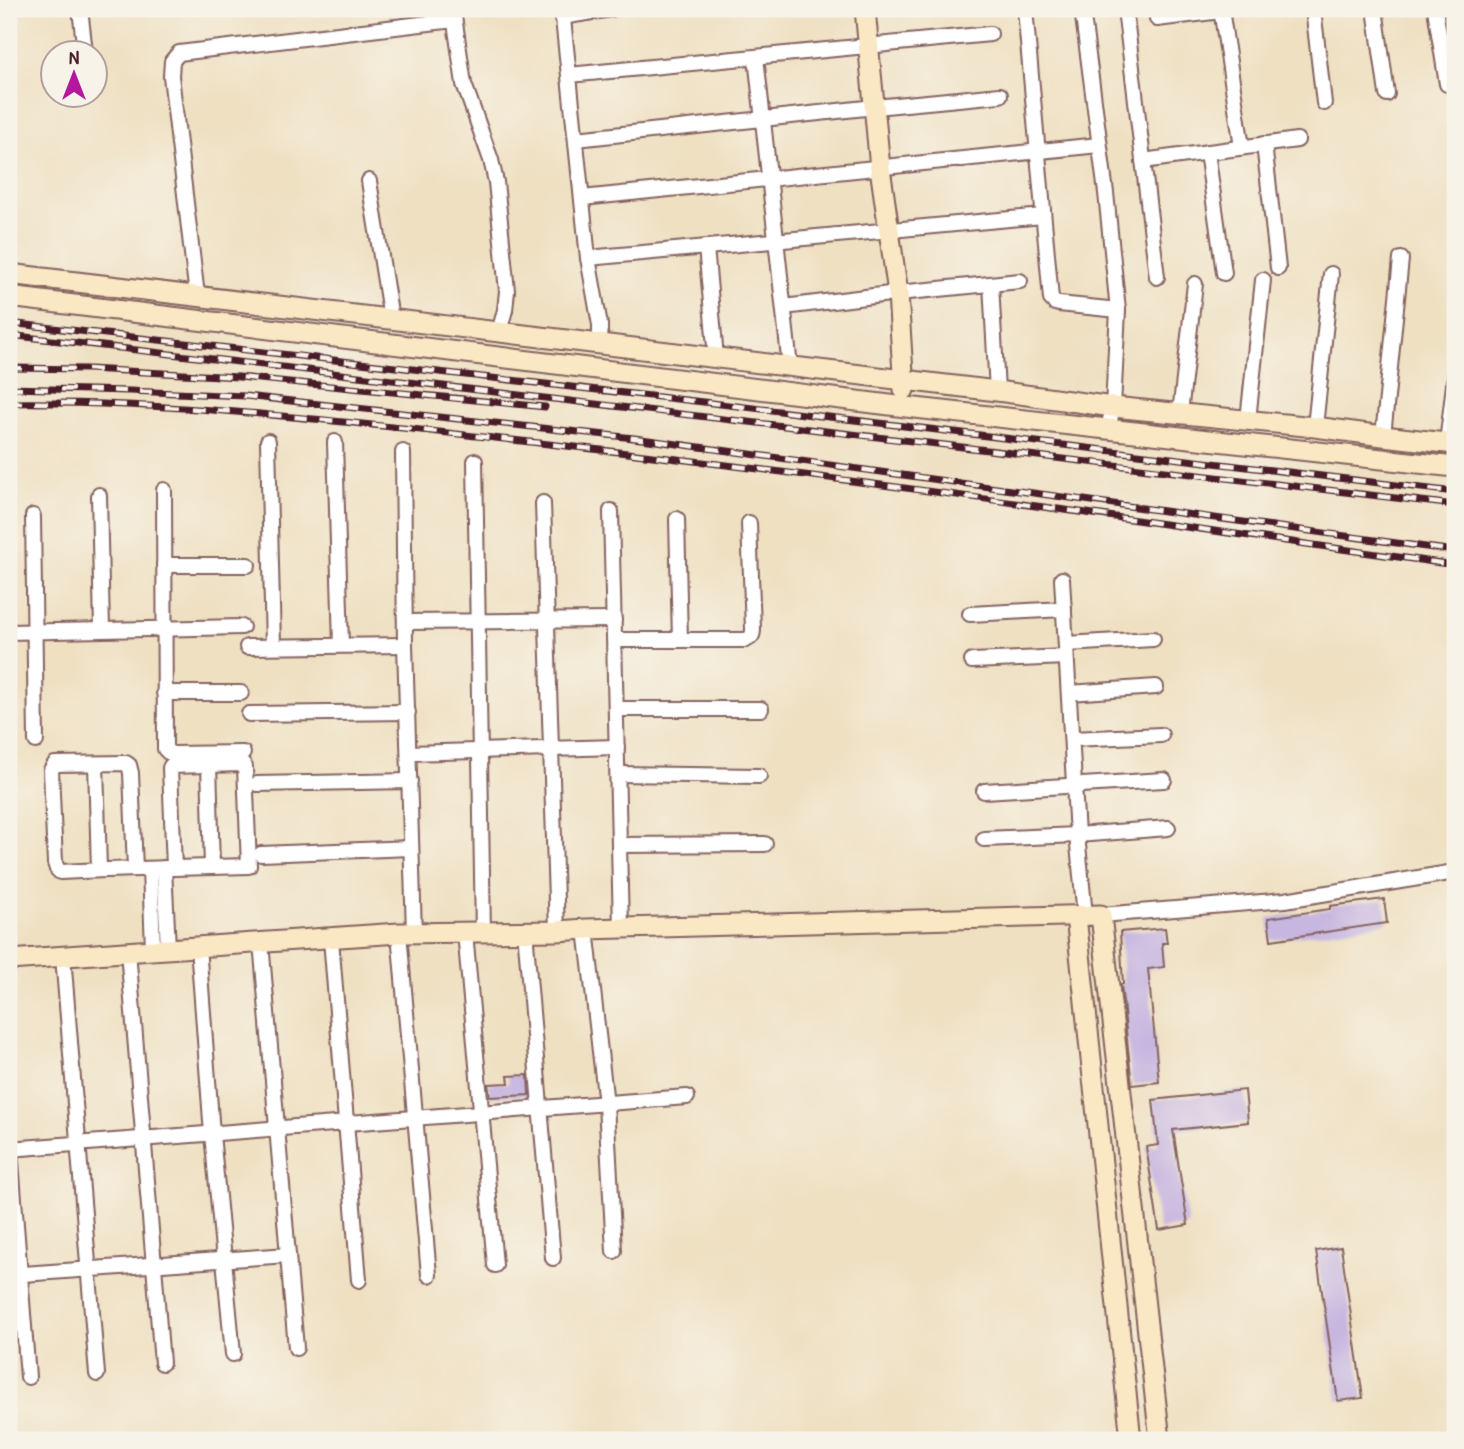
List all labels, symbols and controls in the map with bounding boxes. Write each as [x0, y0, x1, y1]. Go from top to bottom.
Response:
north arrow [38, 38, 108, 108]
text: N [69, 44, 79, 70]

